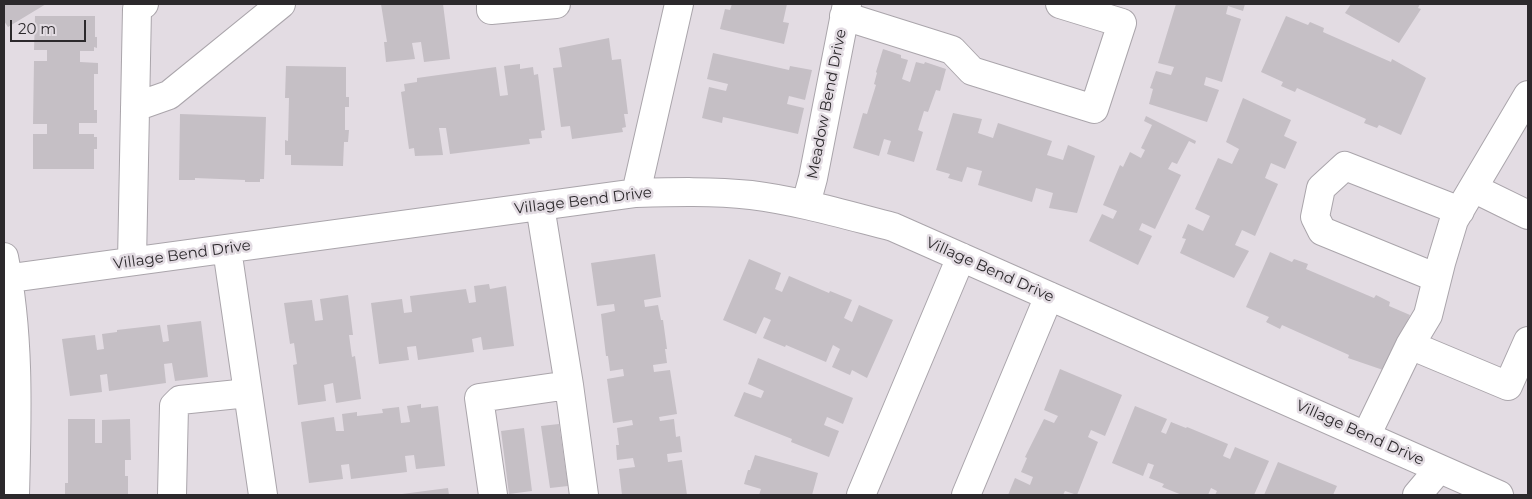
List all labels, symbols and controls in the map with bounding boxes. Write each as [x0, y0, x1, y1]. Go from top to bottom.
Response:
scale bar [12, 10, 89, 42]
text: 20 m [18, 19, 56, 38]
street label: Meadow Bend Drive [804, 27, 850, 181]
street label: Village Bend Drive [513, 184, 653, 218]
street label: Village Bend Drive [923, 234, 1057, 306]
street label: Village Bend Drive [112, 236, 252, 274]
street label: Village Bend Drive [1293, 397, 1427, 469]

